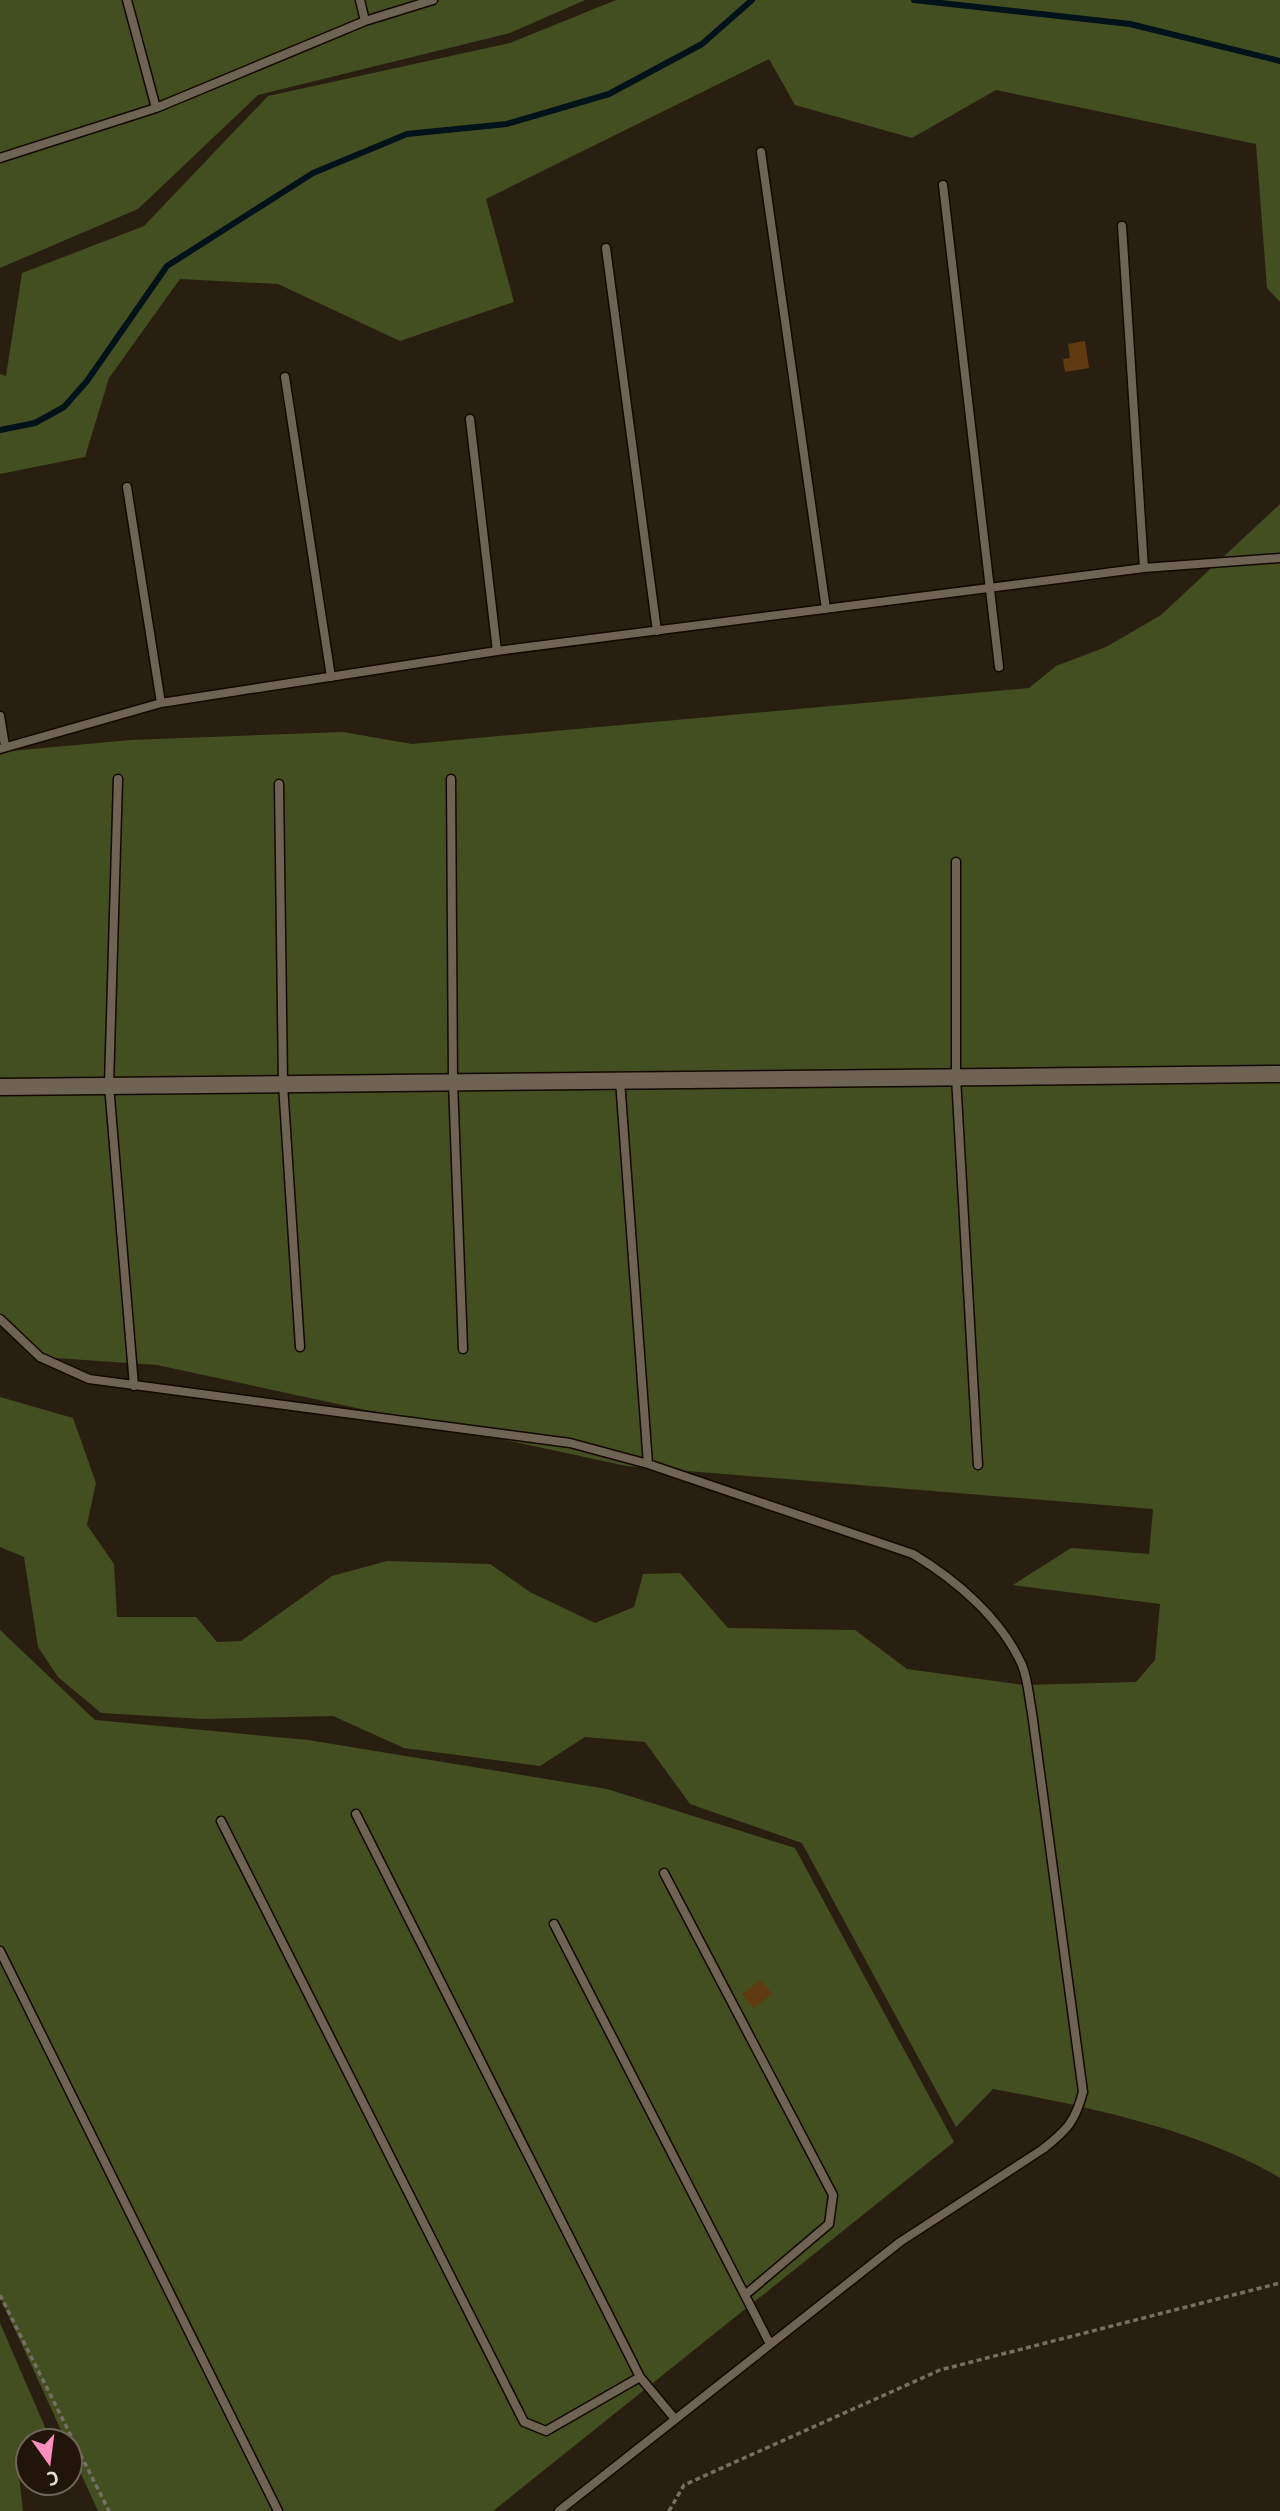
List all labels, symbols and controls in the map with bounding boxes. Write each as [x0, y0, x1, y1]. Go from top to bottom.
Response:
north arrow [14, 2427, 84, 2497]
text: С [45, 2466, 61, 2492]

